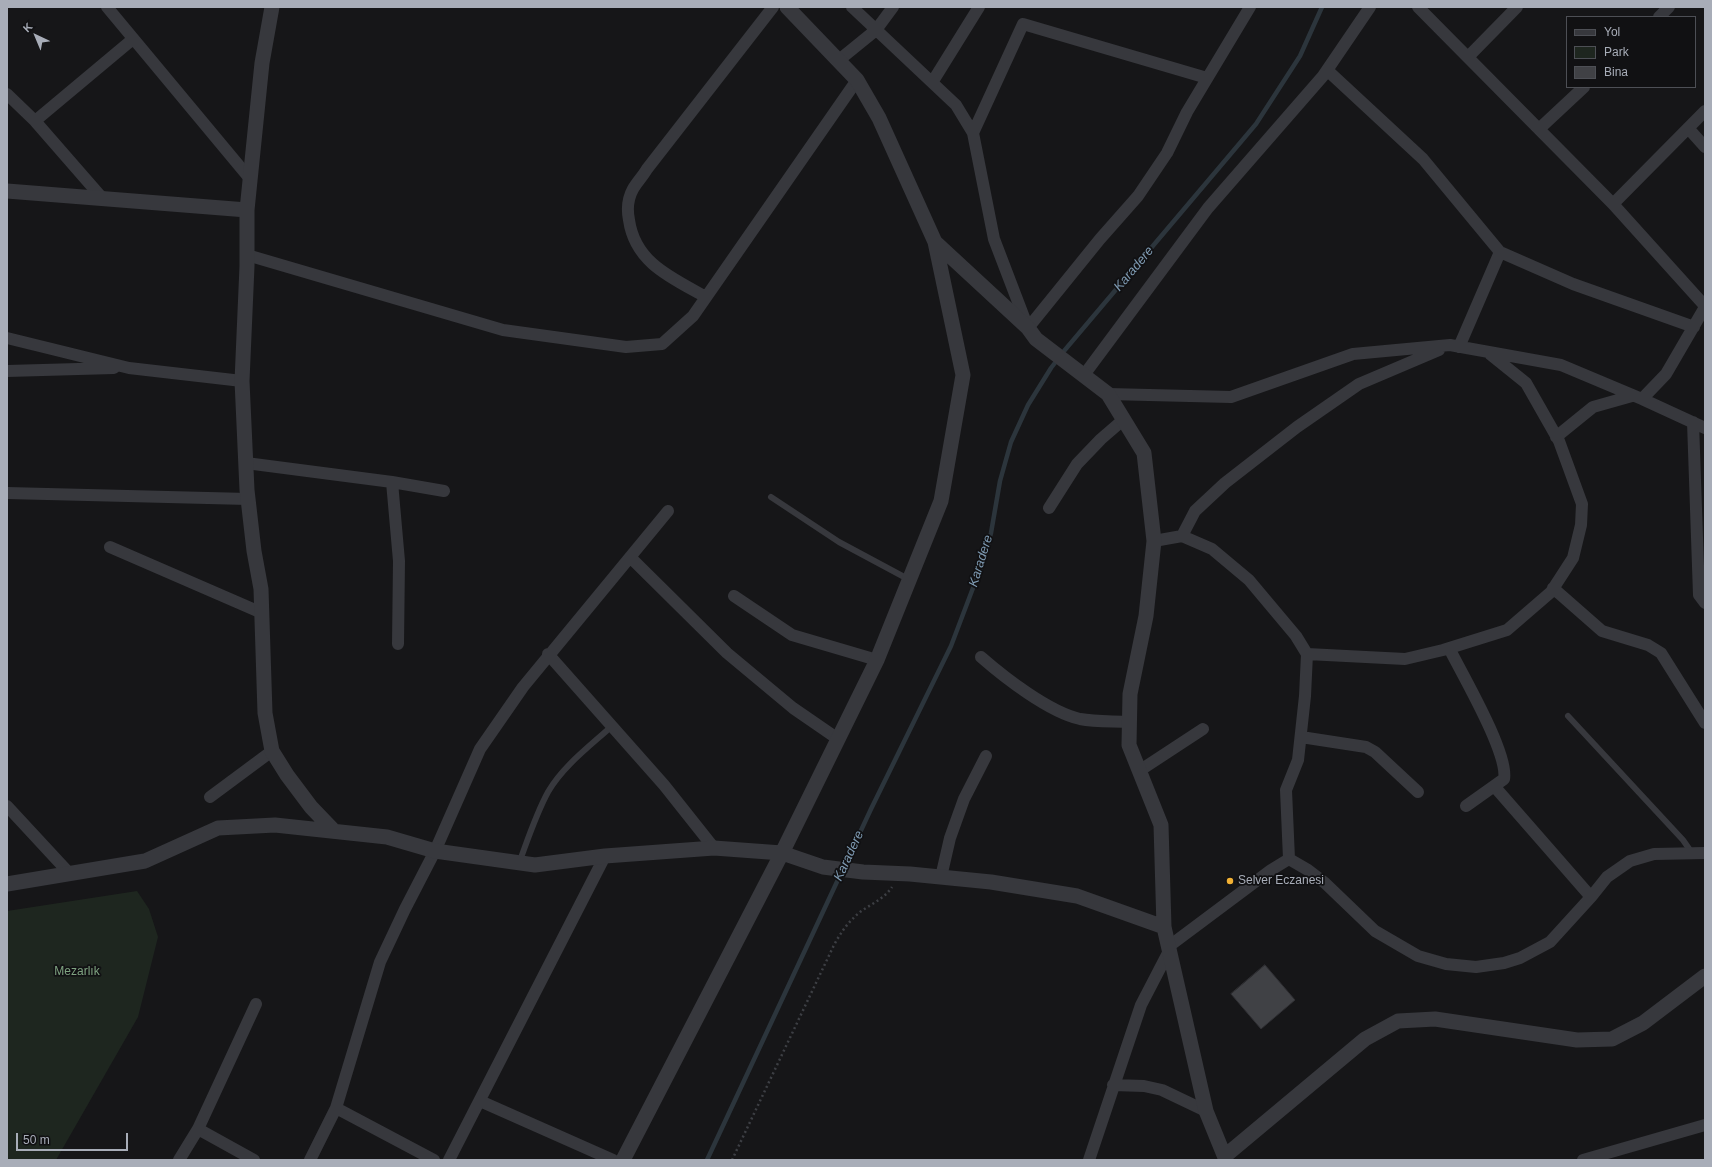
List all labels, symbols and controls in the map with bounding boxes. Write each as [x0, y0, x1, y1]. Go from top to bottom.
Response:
north arrow [16, 16, 56, 56]
legend [1566, 16, 1696, 88]
text: K [21, 20, 35, 34]
text: Yol [1604, 25, 1620, 39]
text: Park [1604, 45, 1629, 59]
text: Bina [1604, 65, 1628, 79]
water label: Karadere [1111, 244, 1157, 294]
water label: Karadere [966, 533, 996, 589]
water label: Karadere [831, 828, 867, 884]
place label: Selver Eczanesi [1238, 874, 1324, 888]
marker: Selver Eczanesi [1225, 876, 1235, 886]
park label: Mezarlık [54, 965, 100, 979]
scale bar [18, 1125, 130, 1151]
text: 50 m [23, 1133, 50, 1147]

